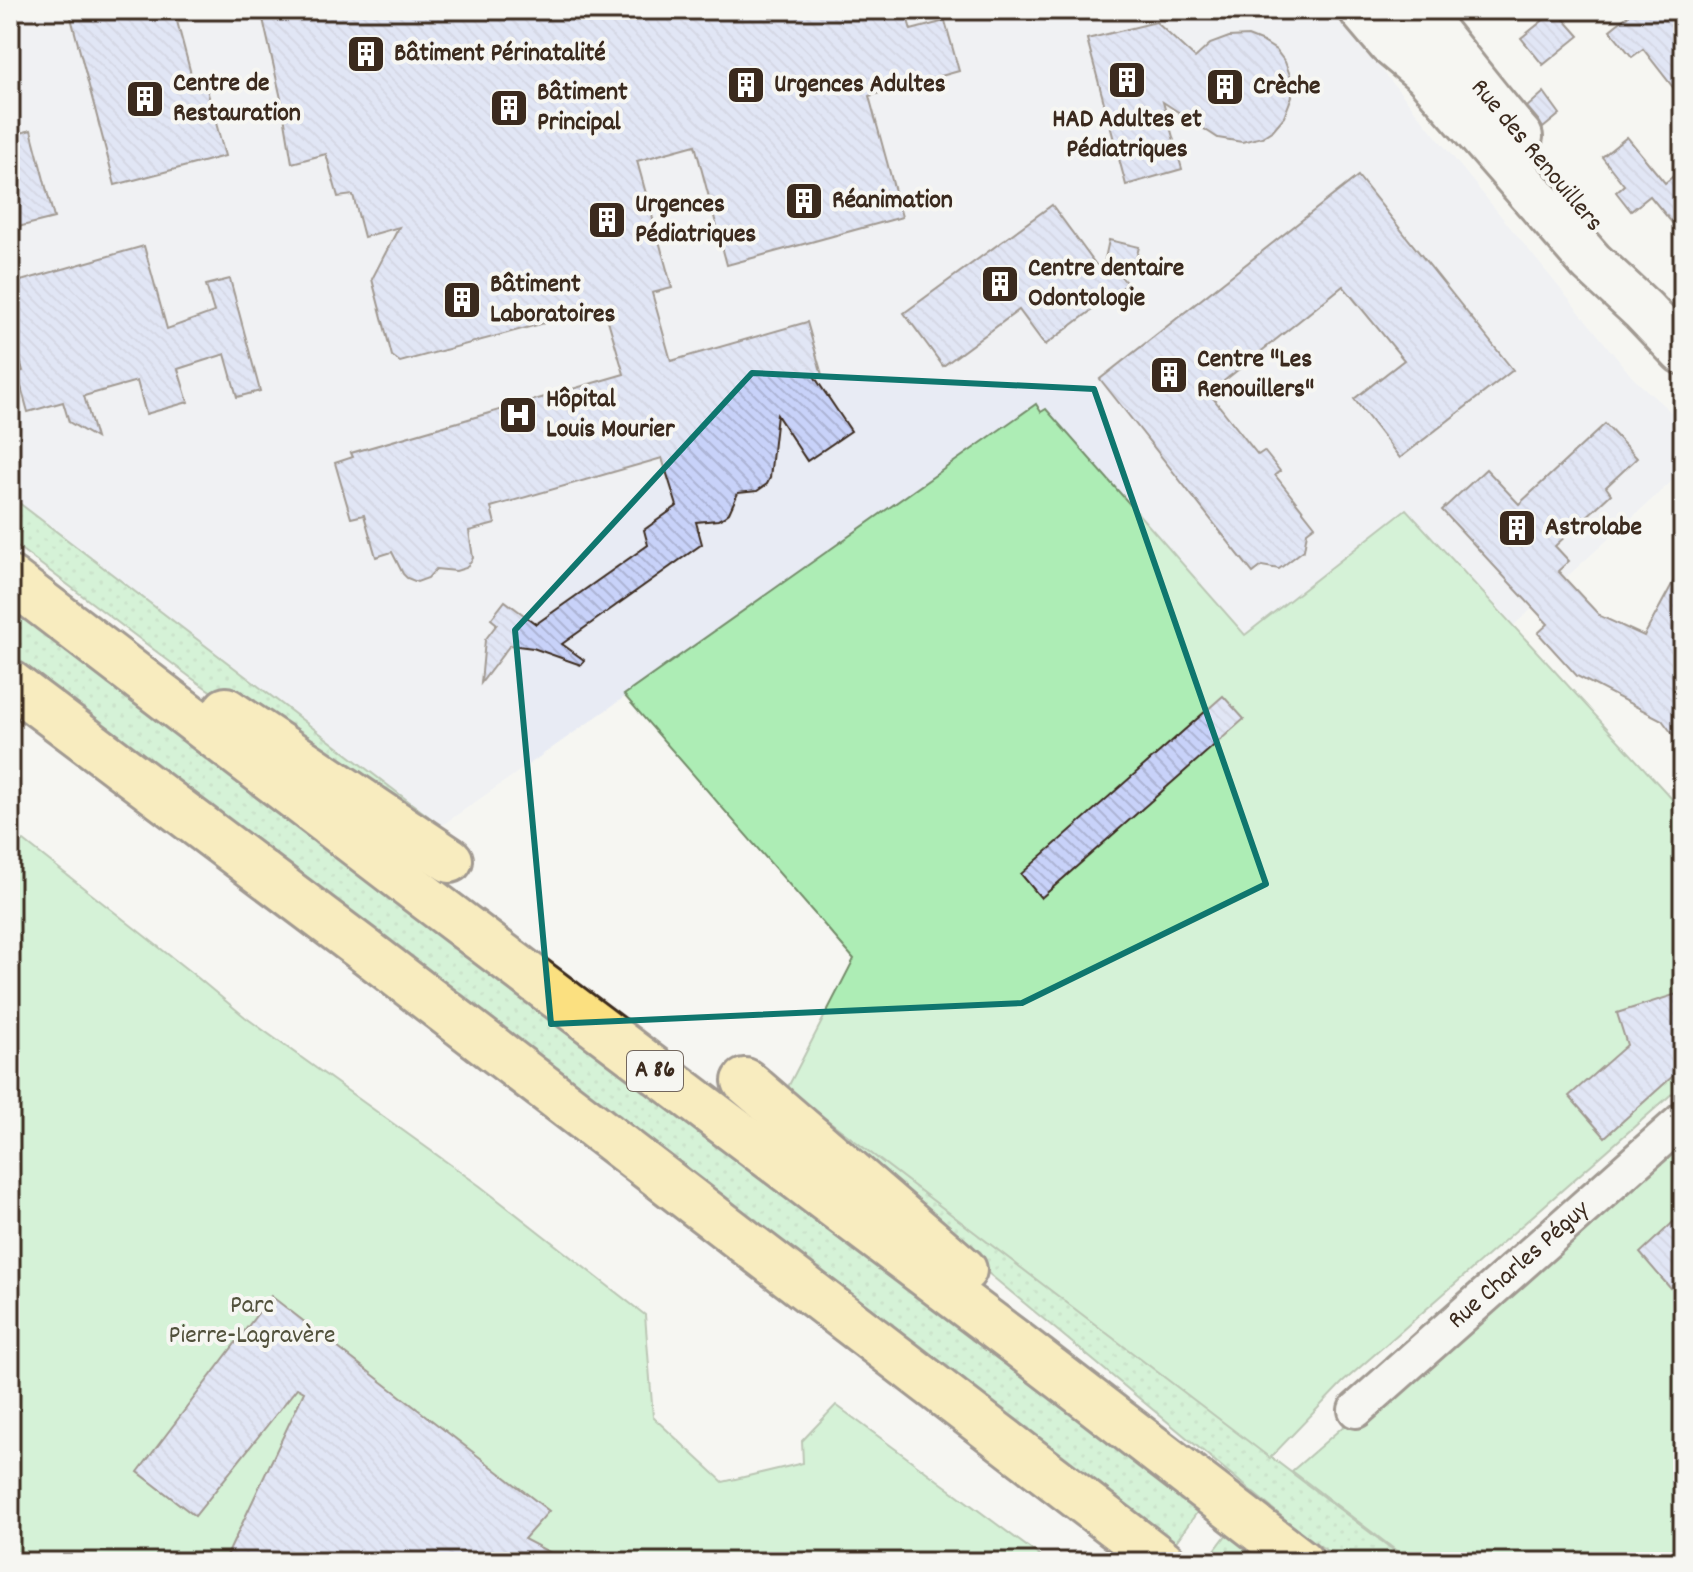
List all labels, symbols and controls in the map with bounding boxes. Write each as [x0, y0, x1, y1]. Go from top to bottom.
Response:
building icon: Bâtiment Périnatalité [345, 33, 387, 75]
place label: Bâtiment Périnatalité [394, 36, 606, 73]
building icon: HAD Adultes et Pédiatriques [1106, 59, 1148, 101]
building icon: Urgences Adultes [725, 64, 767, 106]
place label: Centre de Restauration [173, 66, 301, 133]
building icon: Crèche [1204, 66, 1246, 108]
place label: Urgences Adultes [774, 67, 946, 104]
place label: Crèche [1253, 69, 1321, 106]
street label: Rue des Renouillers [1461, 71, 1611, 241]
place label: Bâtiment Principal [537, 75, 628, 142]
building icon: Centre de Restauration [124, 78, 166, 120]
building icon: Bâtiment Principal [488, 87, 530, 129]
place label: HAD Adultes et Pédiatriques [1052, 102, 1202, 169]
building icon: Réanimation [783, 180, 825, 222]
place label: Réanimation [832, 183, 953, 220]
place label: Urgences Pédiatriques [635, 187, 756, 254]
building icon: Urgences Pédiatriques [586, 199, 628, 241]
place label: Centre dentaire Odontologie [1028, 251, 1184, 318]
building icon: Centre dentaire Odontologie [979, 263, 1021, 305]
place label: Bâtiment Laboratoires [490, 267, 616, 334]
building icon: Bâtiment Laboratoires [441, 279, 483, 321]
place label: Centre "Les Renouillers" [1197, 342, 1314, 409]
building icon: Centre "Les Renouillers" [1148, 354, 1190, 396]
place label: Hôpital Louis Mourier [546, 382, 675, 449]
hospital icon: Hôpital Louis Mourier [497, 394, 539, 436]
building icon: Astrolabe [1496, 507, 1538, 549]
place label: Astrolabe [1545, 510, 1642, 547]
road number: A 86 [627, 1051, 683, 1091]
street label: Rue Charles Péguy [1440, 1192, 1599, 1338]
park label: Parc Pierre-Lagravère [169, 1288, 335, 1355]

